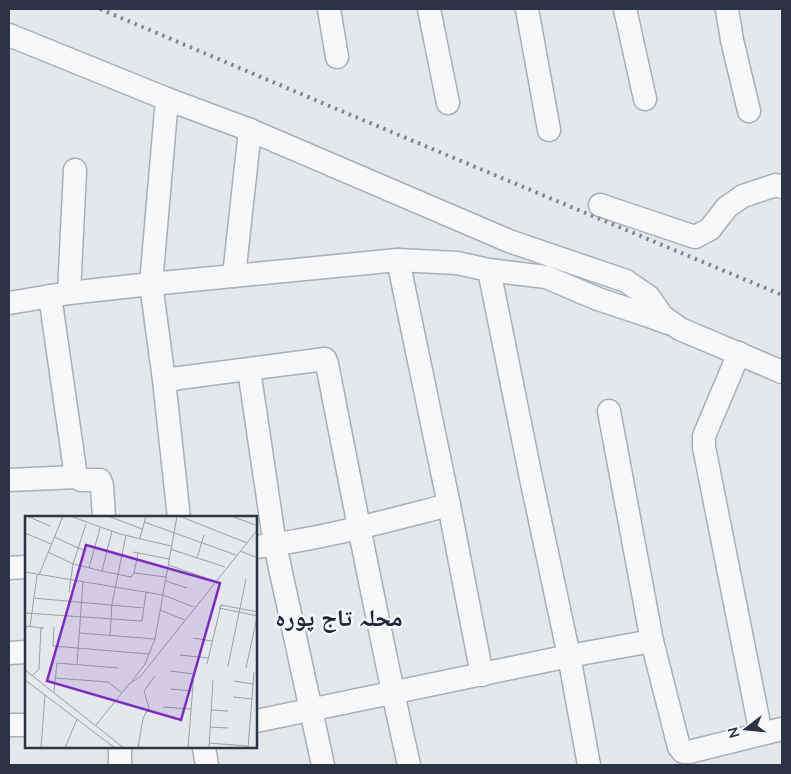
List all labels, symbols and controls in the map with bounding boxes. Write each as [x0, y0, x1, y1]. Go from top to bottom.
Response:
inset map [25, 516, 258, 749]
district label: محلہ تاج پورہ [275, 602, 403, 633]
north arrow [721, 704, 771, 754]
text: N [723, 725, 744, 740]

